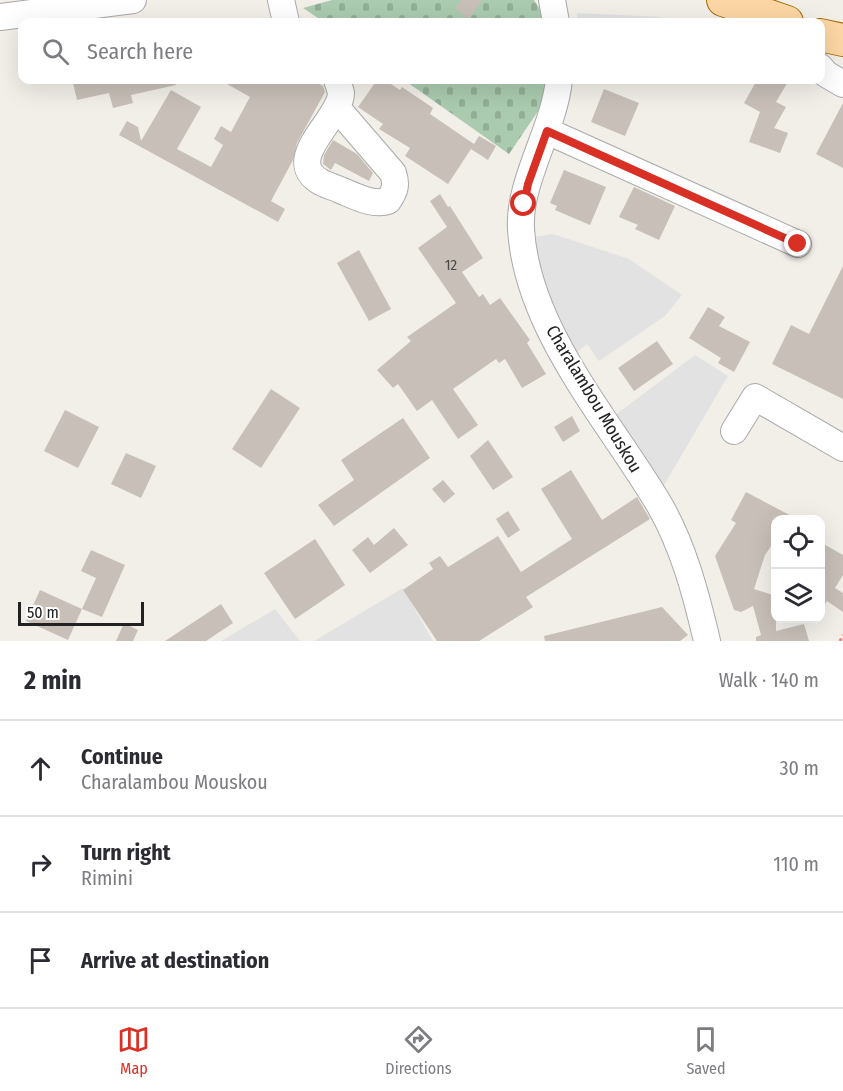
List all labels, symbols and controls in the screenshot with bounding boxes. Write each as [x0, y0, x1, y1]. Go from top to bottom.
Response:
search box [18, 18, 825, 84]
icon: search [39, 35, 72, 68]
text: Search here [87, 38, 193, 65]
route start [510, 190, 536, 216]
route end [784, 230, 810, 256]
house number: 12 [445, 256, 458, 274]
street label: Charalambou Mouskou [541, 321, 647, 477]
map controls [771, 515, 825, 623]
button: locate [771, 515, 825, 569]
button: layers [771, 569, 825, 623]
scale bar [18, 599, 144, 626]
text: 50 m [27, 603, 59, 622]
text: 2 min [24, 665, 82, 696]
text: Walk · 140 m [719, 668, 819, 692]
text: Continue [81, 743, 163, 770]
icon: ahead [24, 752, 57, 785]
text: 30 m [779, 756, 819, 780]
text: Charalambou Mouskou [81, 770, 268, 794]
text: Turn right [81, 839, 170, 866]
icon: right [24, 848, 57, 881]
text: 110 m [773, 852, 819, 876]
text: Rimini [81, 866, 133, 890]
icon: arrive [24, 944, 57, 977]
text: Arrive at destination [81, 947, 269, 974]
tab: Map [117, 1023, 150, 1078]
tab: Directions [385, 1023, 452, 1078]
tab: Saved [686, 1023, 726, 1078]

